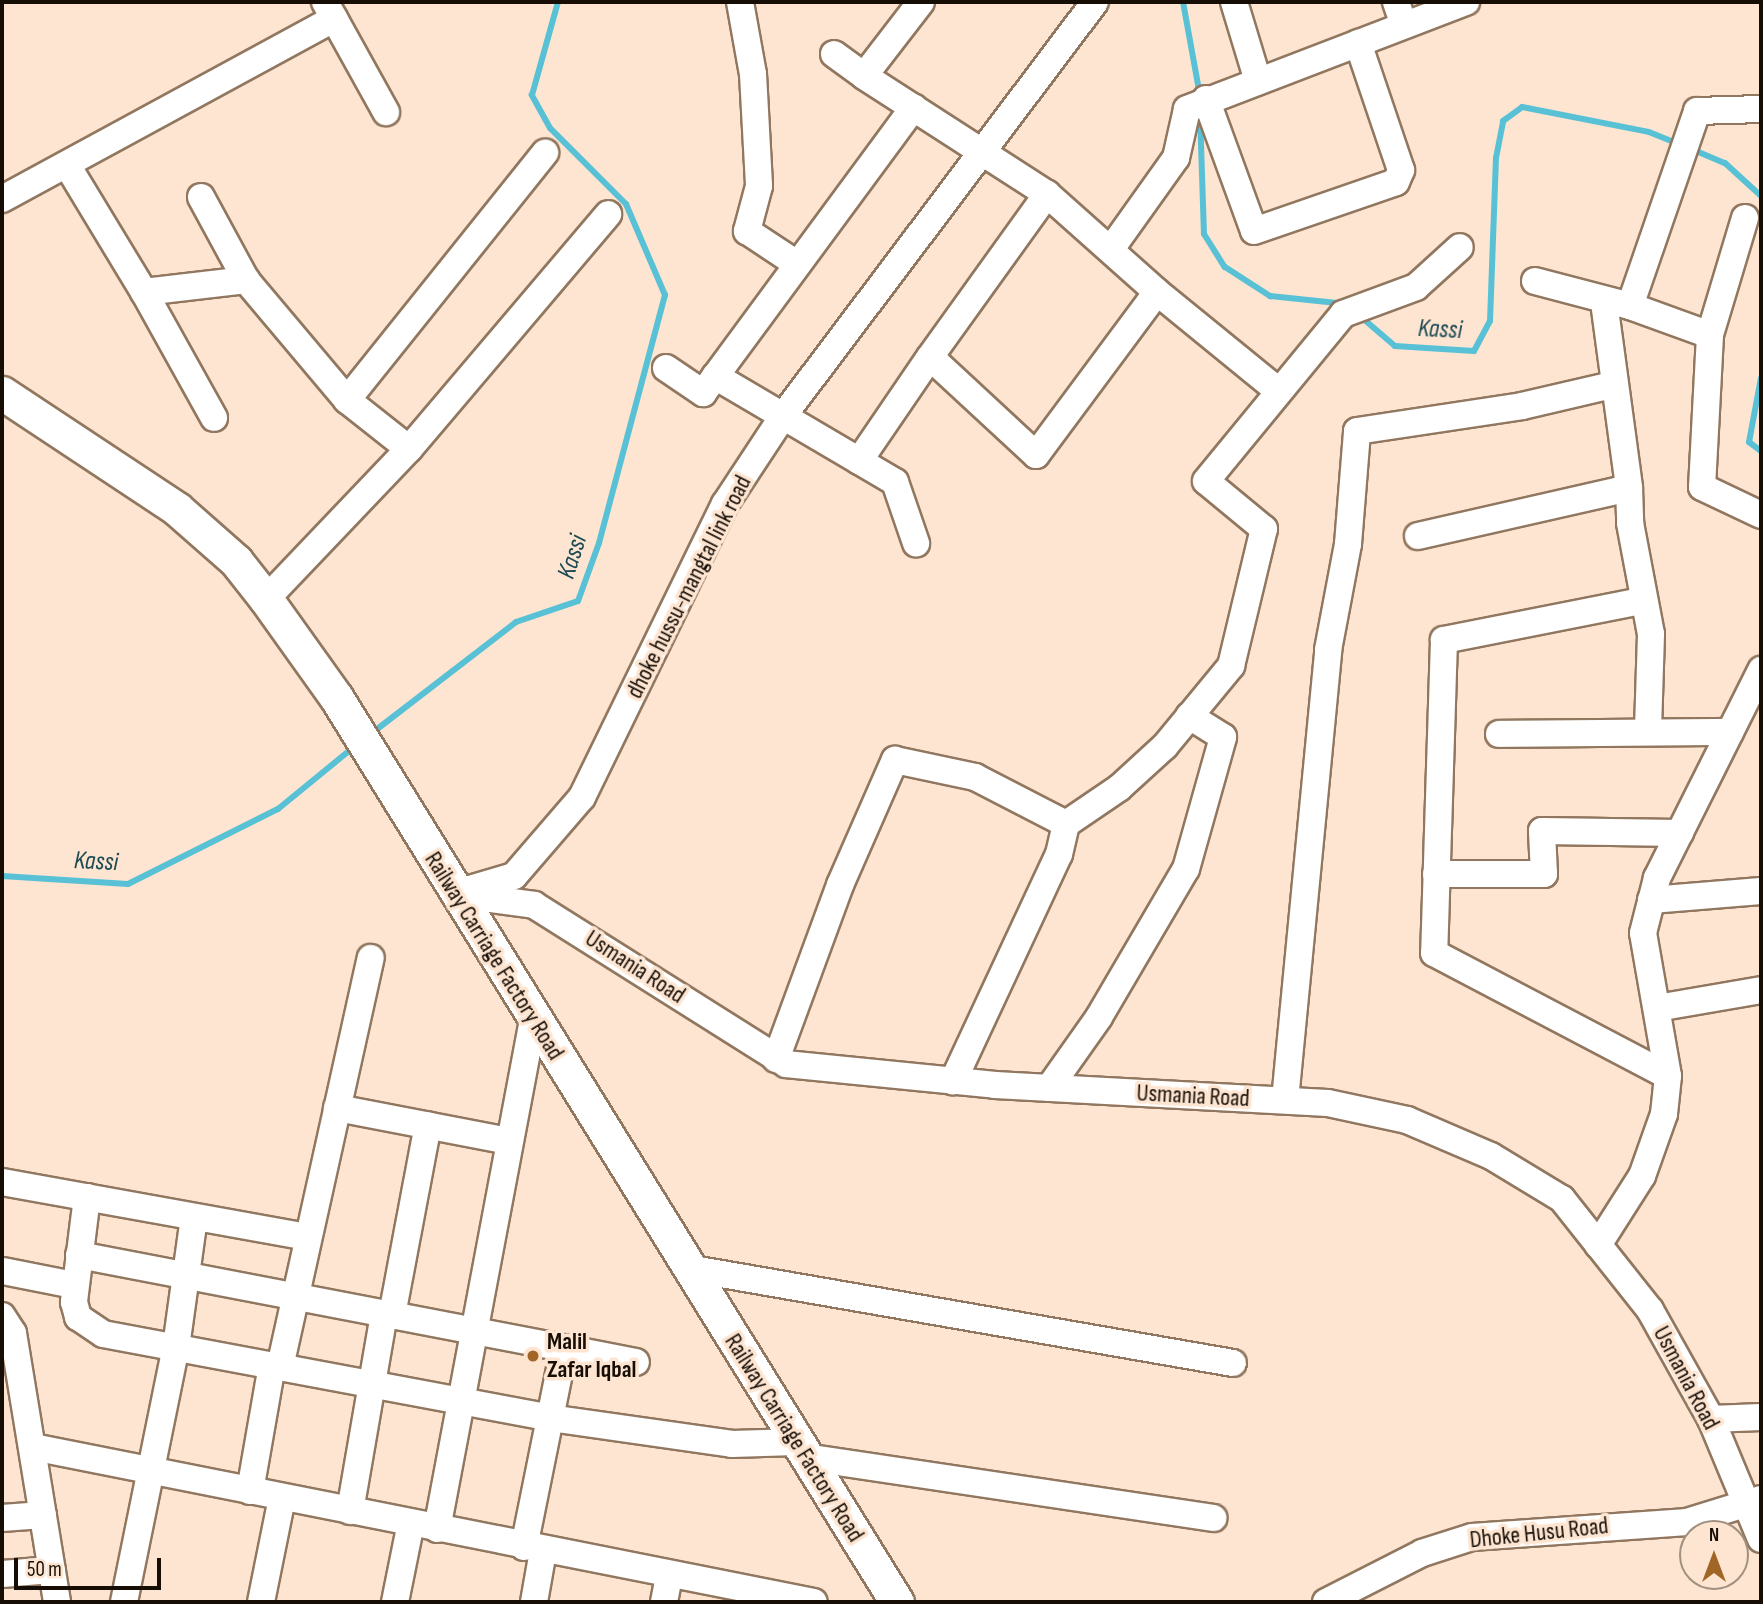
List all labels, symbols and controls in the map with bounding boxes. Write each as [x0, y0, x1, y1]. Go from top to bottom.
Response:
water label: Kassi [1417, 313, 1463, 347]
street label: dhoke hussu-mangtal link road [620, 471, 758, 703]
water label: Kassi [551, 531, 595, 583]
water label: Kassi [73, 845, 119, 879]
street label: Railway Carriage Factory Road [418, 847, 570, 1065]
street label: Usmania Road [580, 924, 690, 1010]
street label: Usmania Road [1136, 1079, 1250, 1113]
street label: Usmania Road [1647, 1321, 1725, 1435]
place label: Malil Zafar Iqbal [547, 1328, 636, 1384]
street label: Railway Carriage Factory Road [718, 1329, 870, 1547]
marker: Malil Zafar Iqbal [525, 1348, 541, 1364]
street label: Dhoke Husu Road [1468, 1511, 1610, 1555]
north arrow [1679, 1520, 1749, 1590]
text: N [1709, 1524, 1719, 1547]
scale bar [18, 1544, 164, 1588]
text: 50 m [27, 1557, 62, 1582]

